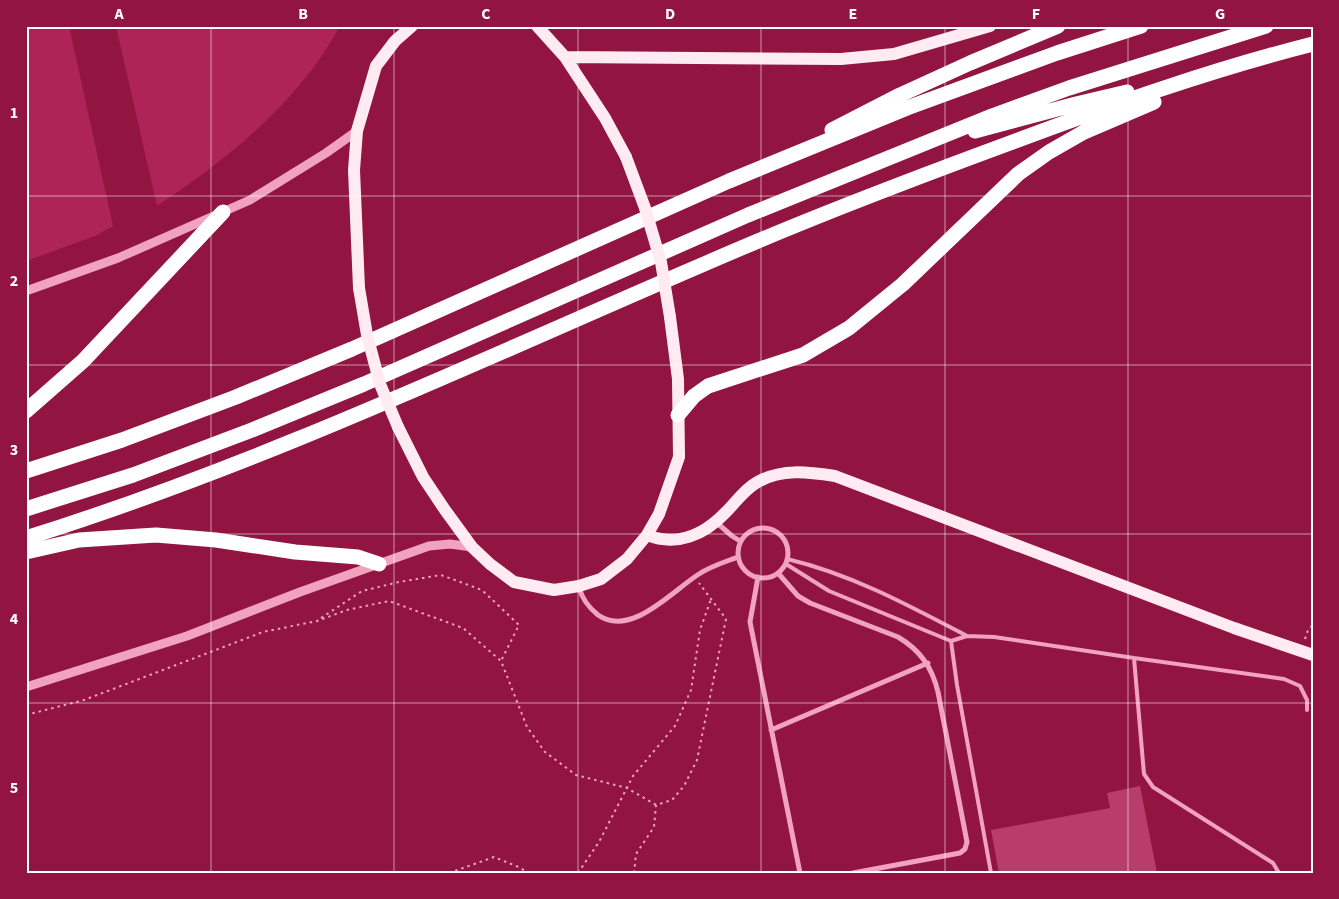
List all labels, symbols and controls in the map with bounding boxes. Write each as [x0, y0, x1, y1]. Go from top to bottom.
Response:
text: A [113, 3, 124, 25]
text: B [298, 3, 308, 25]
text: C [481, 3, 491, 25]
text: D [665, 3, 675, 25]
text: E [849, 3, 857, 25]
text: F [1032, 3, 1040, 25]
text: G [1215, 3, 1225, 25]
text: 1 [10, 102, 18, 124]
text: 2 [10, 270, 18, 292]
text: 3 [10, 439, 18, 461]
text: 4 [10, 608, 19, 630]
text: 5 [10, 777, 18, 799]

